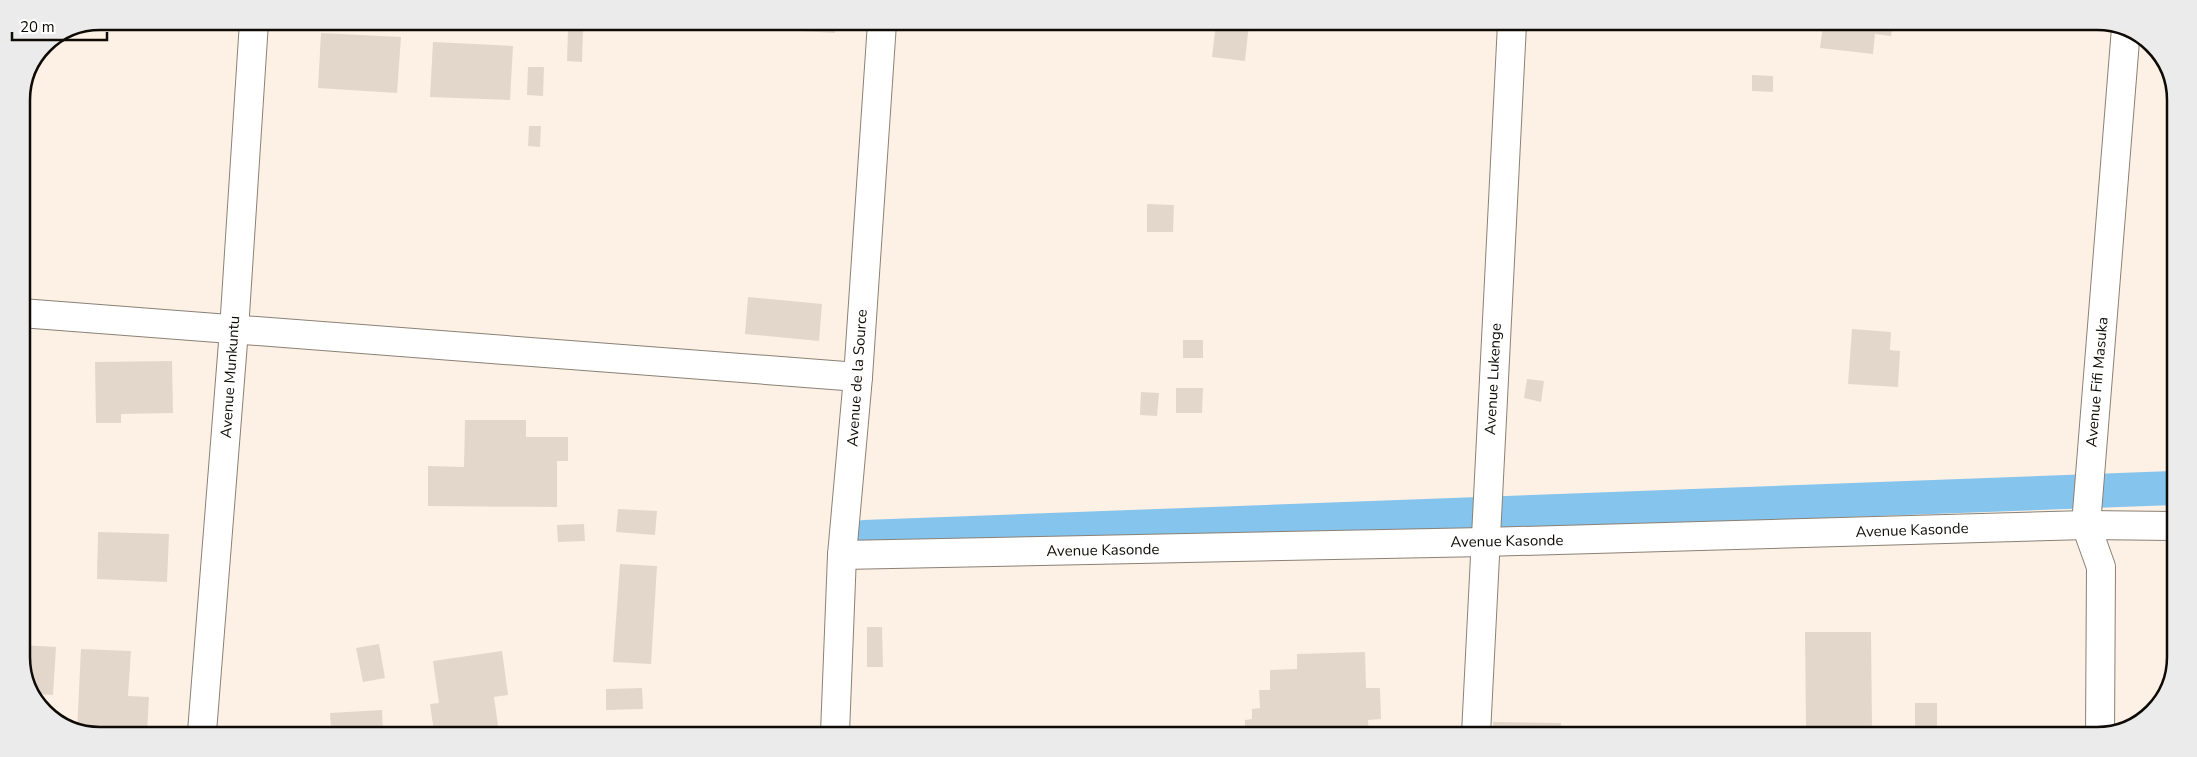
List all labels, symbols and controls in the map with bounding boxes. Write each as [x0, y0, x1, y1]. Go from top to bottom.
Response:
scale bar [12, 10, 108, 42]
text: 20 m [20, 17, 55, 37]
street label: Avenue de la Source [842, 309, 872, 447]
street label: Avenue Munkuntu [216, 315, 244, 439]
street label: Avenue Fifi Masuka [2081, 316, 2113, 448]
street label: Avenue Lukenge [1480, 323, 1506, 435]
street label: Avenue Kasonde [1855, 518, 1969, 542]
street label: Avenue Kasonde [1450, 530, 1564, 552]
street label: Avenue Kasonde [1046, 539, 1160, 561]

